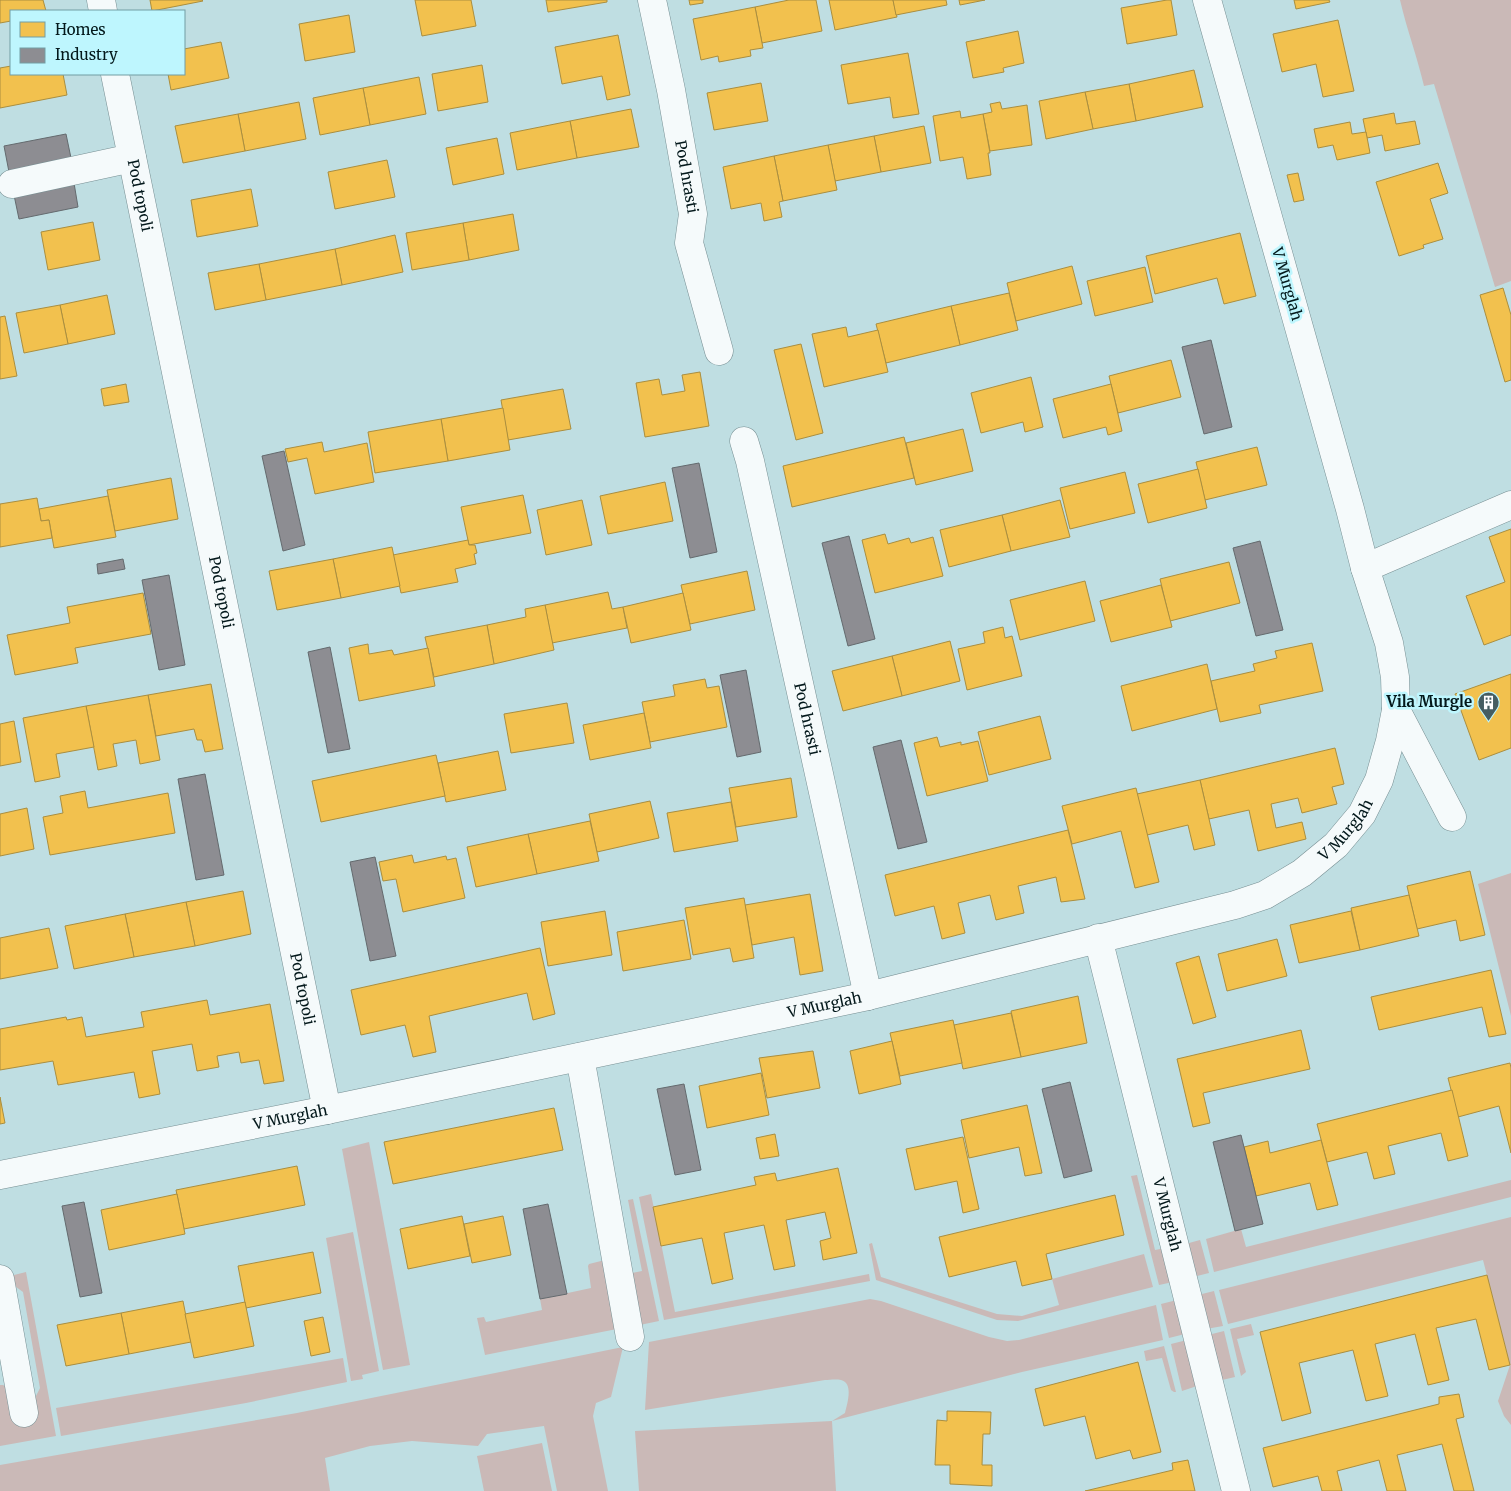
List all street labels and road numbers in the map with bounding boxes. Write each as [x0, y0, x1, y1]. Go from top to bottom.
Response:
street label: Pod hrasti [671, 139, 703, 215]
street label: Pod topoli [124, 158, 157, 233]
street label: V Murglah [1268, 244, 1307, 323]
street label: Pod topoli [205, 554, 238, 630]
street label: Pod hrasti [790, 681, 825, 757]
street label: V Murglah [1314, 796, 1377, 865]
street label: Pod topoli [286, 951, 319, 1027]
street label: V Murglah [785, 988, 863, 1022]
street label: V Murglah [250, 1100, 329, 1134]
street label: V Murglah [1149, 1175, 1186, 1253]

